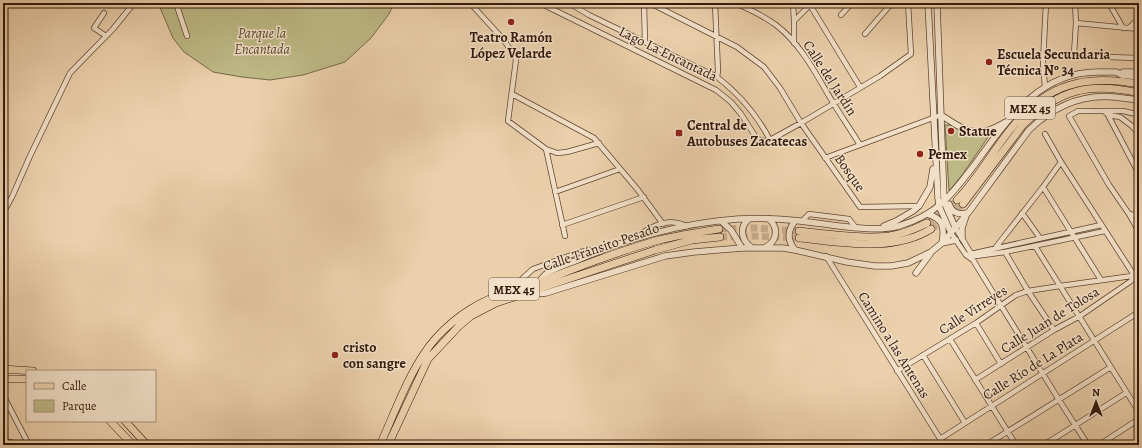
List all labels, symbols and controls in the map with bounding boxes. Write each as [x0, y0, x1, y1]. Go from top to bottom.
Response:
marker: Teatro Ramón López Velarde [506, 17, 516, 27]
street label: Lago La Encantada [616, 22, 721, 86]
park label: Parque la Encantada [234, 24, 290, 59]
place label: Teatro Ramón López Velarde [470, 28, 552, 63]
street label: Calle del Jardín [799, 37, 862, 120]
place label: Escuela Secundaria Técnica Nº 34 [997, 45, 1110, 80]
marker: Escuela Secundaria Técnica Nº 34 [984, 57, 994, 67]
road number: MEX 45 [1005, 97, 1055, 119]
place label: Central de Autobuses Zacatecas [686, 116, 807, 151]
place label: Statue [959, 122, 997, 141]
marker: Statue [946, 126, 956, 136]
marker: Central de Autobuses Zacatecas [674, 128, 684, 138]
place label: Pemex [928, 145, 967, 164]
marker: Pemex [915, 149, 925, 159]
street label: Bosque [830, 150, 870, 196]
street label: Calle Tránsito Pesado [540, 218, 662, 276]
road number: MEX 45 [489, 278, 539, 300]
street label: Calle Virreyes [935, 281, 1011, 339]
street label: Calle Juan de Tolosa [997, 282, 1103, 358]
street label: Camino a las Antenas [854, 288, 934, 402]
street label: Calle Río de La Plata [979, 327, 1087, 405]
place label: cristo con sangre [343, 338, 406, 373]
marker: cristo con sangre [330, 350, 340, 360]
legend [26, 370, 156, 422]
text: Calle [62, 378, 86, 394]
north arrow [1076, 382, 1116, 422]
text: N [1092, 385, 1100, 400]
text: Parque [62, 398, 97, 414]

